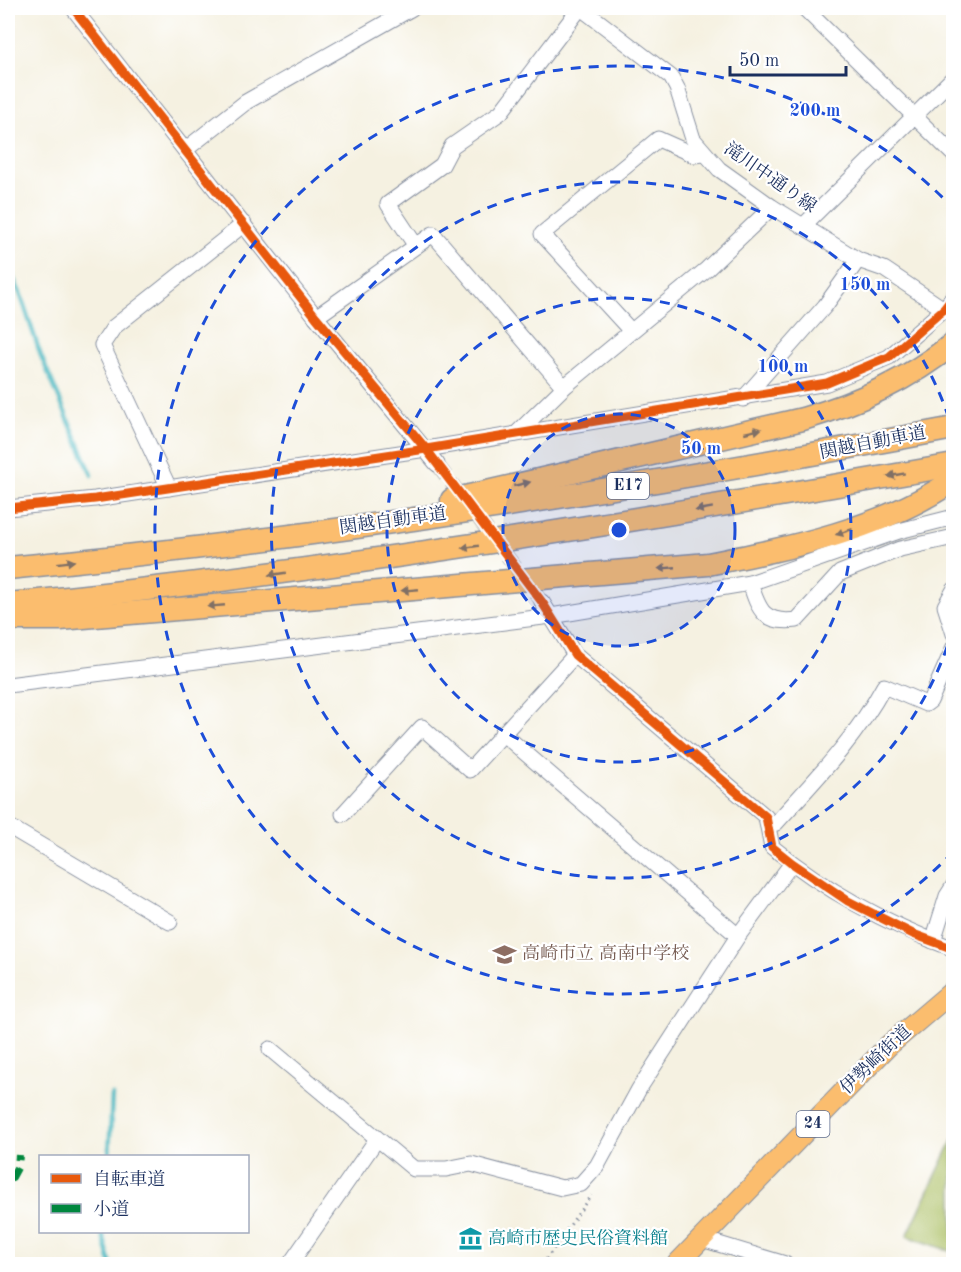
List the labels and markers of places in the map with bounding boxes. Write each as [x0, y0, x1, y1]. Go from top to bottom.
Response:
centre of rings [609, 520, 629, 540]
school or university icon: 高崎市立 高南中学校 [491, 941, 517, 967]
place label: 高崎市立 高南中学校 [522, 943, 689, 963]
museum icon: 高崎市歴史民俗資料館 [457, 1226, 483, 1252]
place label: 高崎市歴史民俗資料館 [488, 1228, 668, 1248]

